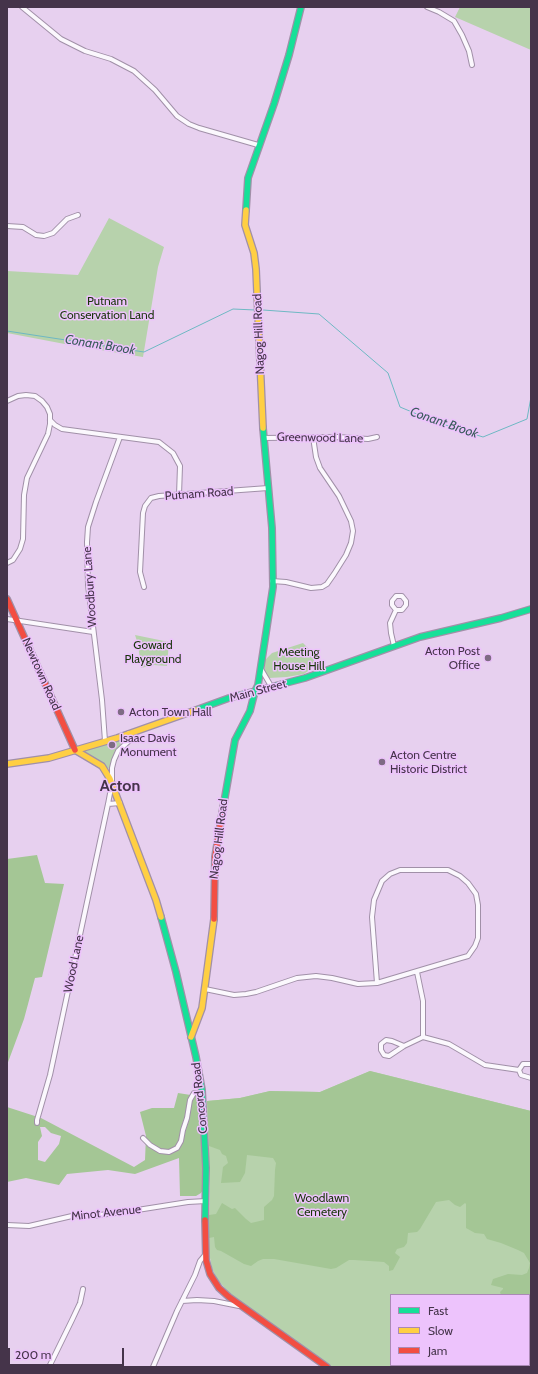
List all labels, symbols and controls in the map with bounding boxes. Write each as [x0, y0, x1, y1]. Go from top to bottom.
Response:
street label: Nagog Hill Road [250, 293, 268, 375]
park label: Putnam Conservation Land [60, 294, 154, 322]
water label: Conant Brook [64, 332, 136, 358]
water label: Conant Brook [408, 404, 480, 442]
street label: Greenwood Lane [277, 430, 363, 446]
street label: Putnam Road [164, 484, 234, 504]
street label: Woodbury Lane [80, 546, 100, 628]
street label: Newtown Road [19, 636, 63, 712]
park label: Goward Playground [124, 638, 182, 666]
place label: Acton Post Office [425, 644, 480, 672]
park label: Meeting House Hill [273, 645, 325, 673]
marker: Acton Post Office [483, 653, 493, 663]
street label: Main Street [228, 677, 288, 705]
place label: Acton Town Hall [129, 705, 212, 719]
marker: Acton Town Hall [116, 707, 126, 717]
place label: Isaac Davis Monument [120, 731, 177, 759]
marker: Isaac Davis Monument [107, 740, 117, 750]
place label: Acton Centre Historic District [390, 748, 467, 776]
marker: Acton Centre Historic District [377, 757, 387, 767]
district label: Acton [100, 776, 140, 796]
street label: Nagog Hill Road [207, 798, 231, 880]
street label: Wood Lane [61, 934, 87, 994]
street label: Concord Road [189, 1062, 211, 1134]
park label: Woodlawn Cemetery [295, 1191, 349, 1219]
street label: Minot Avenue [70, 1202, 142, 1224]
legend [390, 1294, 530, 1366]
text: Fast [428, 1303, 448, 1318]
text: Slow [428, 1323, 453, 1338]
scale bar [10, 1340, 126, 1366]
text: Jam [428, 1343, 447, 1358]
text: 200 m [15, 1347, 51, 1362]

